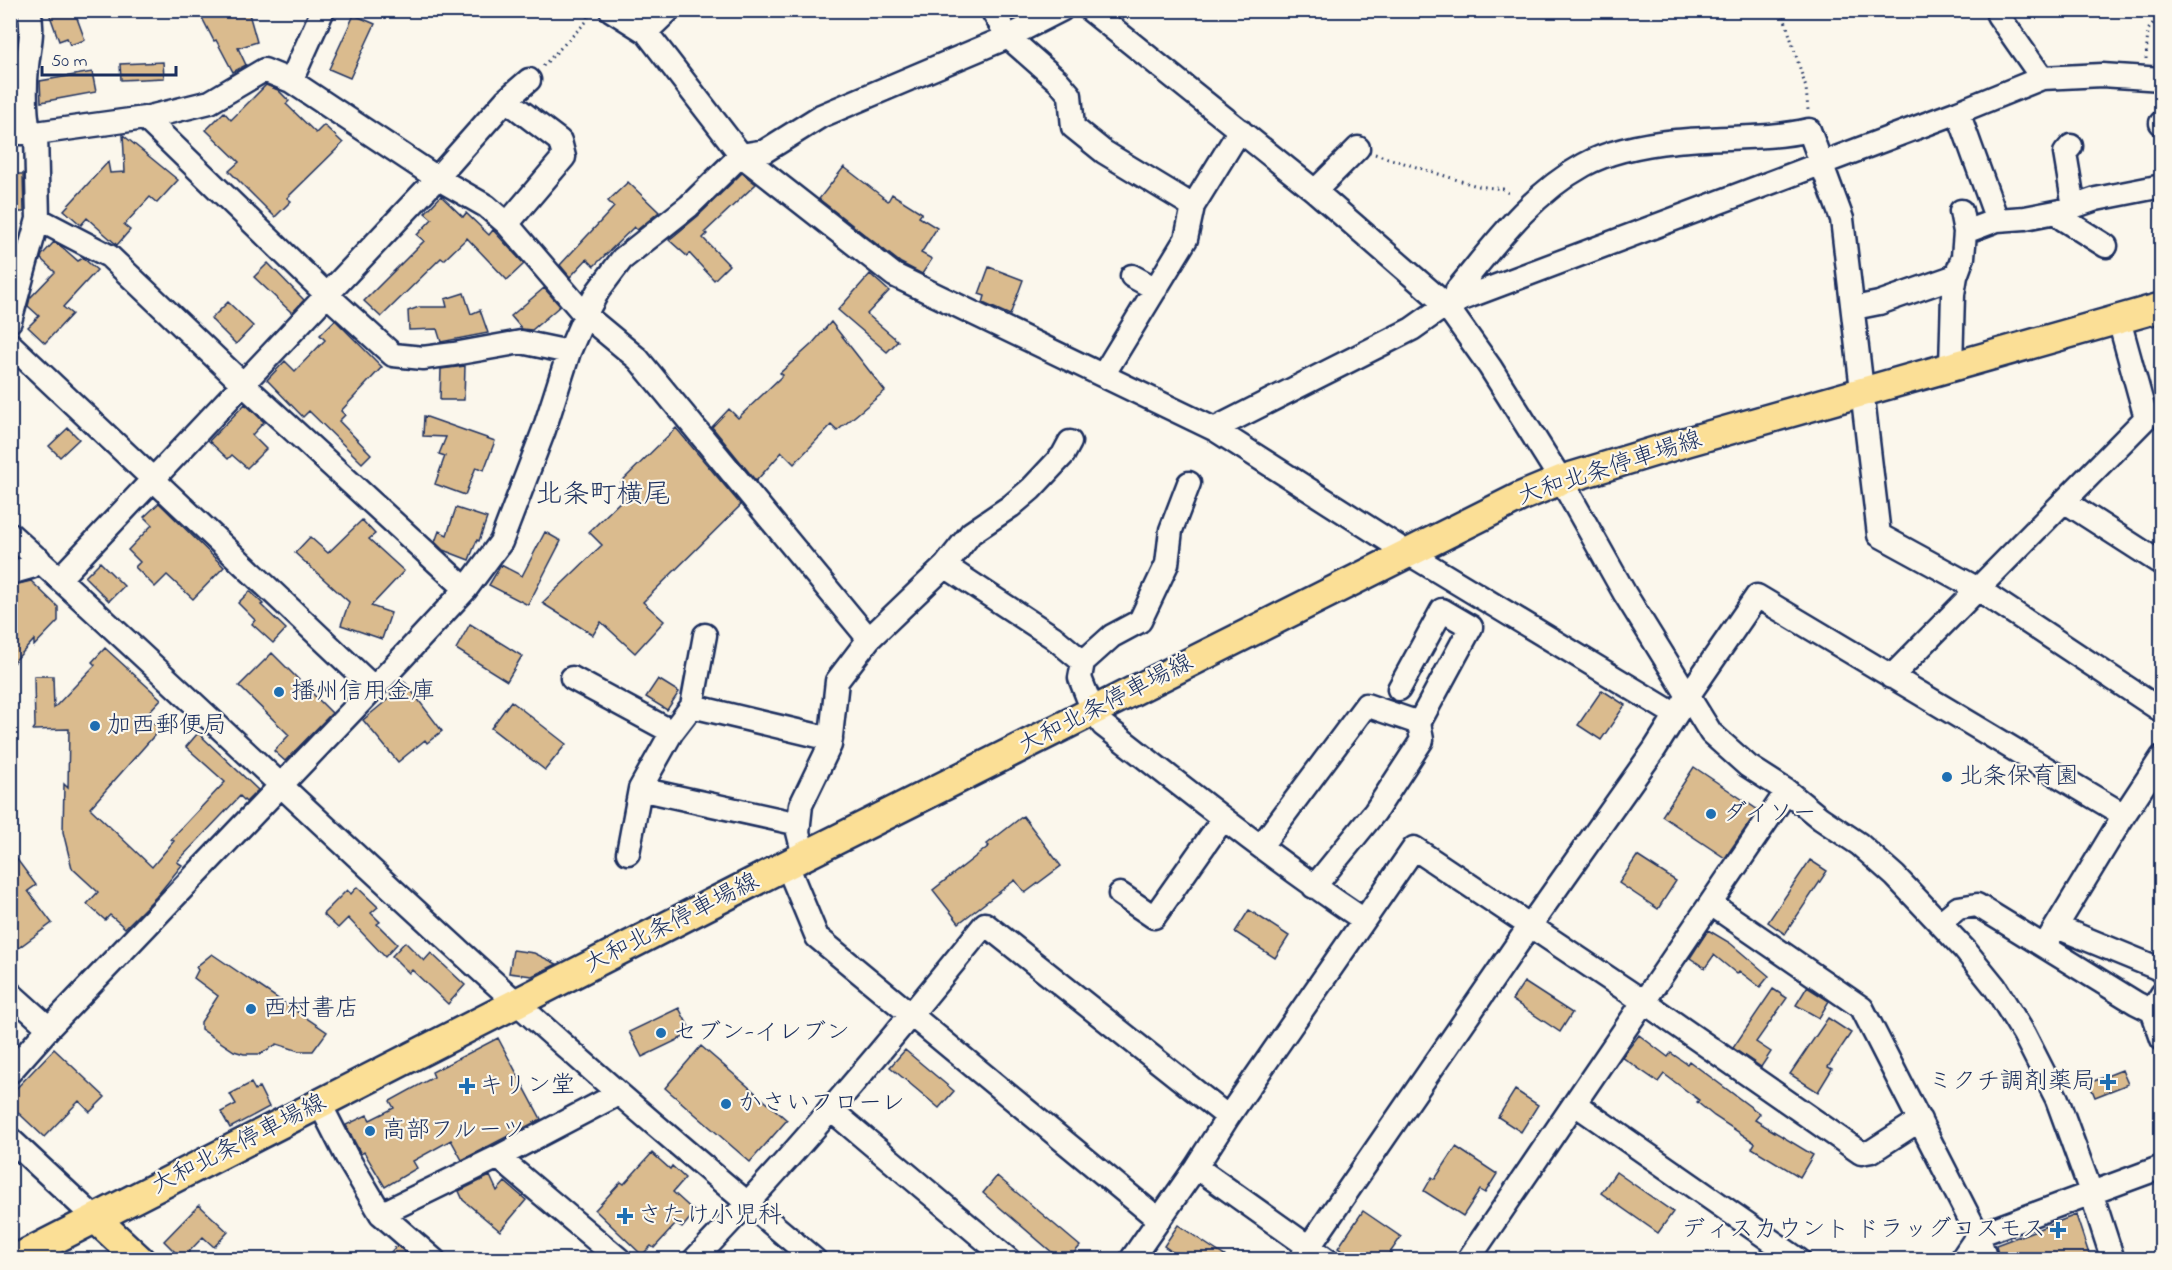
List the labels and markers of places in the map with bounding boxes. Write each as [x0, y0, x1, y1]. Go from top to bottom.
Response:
place label: 播州信用金庫 [291, 675, 435, 710]
marker: 播州信用金庫 [272, 685, 286, 699]
place label: 加西郵便局 [107, 709, 227, 744]
marker: 加西郵便局 [88, 719, 102, 733]
place label: 北条保育園 [1959, 760, 2079, 795]
marker: 北条保育園 [1940, 770, 1954, 784]
place label: ダイソー [1723, 797, 1817, 832]
marker: ダイソー [1704, 807, 1718, 821]
place label: 西村書店 [263, 992, 359, 1027]
marker: 西村書店 [244, 1002, 258, 1016]
place label: セブン-イレブン [673, 1016, 850, 1051]
marker: セブン-イレブン [654, 1026, 668, 1040]
place label: ミクチ調剤薬局 [1928, 1065, 2096, 1100]
place label: キリン堂 [479, 1069, 575, 1104]
marker: ミクチ調剤薬局 [2101, 1075, 2115, 1089]
marker: キリン堂 [460, 1079, 474, 1093]
place label: かさいフローレ [738, 1087, 905, 1122]
marker: かさいフローレ [719, 1097, 733, 1111]
place label: 高部フルーツ [382, 1114, 526, 1149]
marker: 高部フルーツ [363, 1124, 377, 1138]
place label: さたけ小児科 [638, 1199, 782, 1234]
marker: さたけ小児科 [616, 1207, 634, 1225]
place label: ディスカウント ドラッグコスモス [1681, 1213, 2046, 1248]
marker: ディスカウント ドラッグコスモス [2051, 1223, 2065, 1237]

